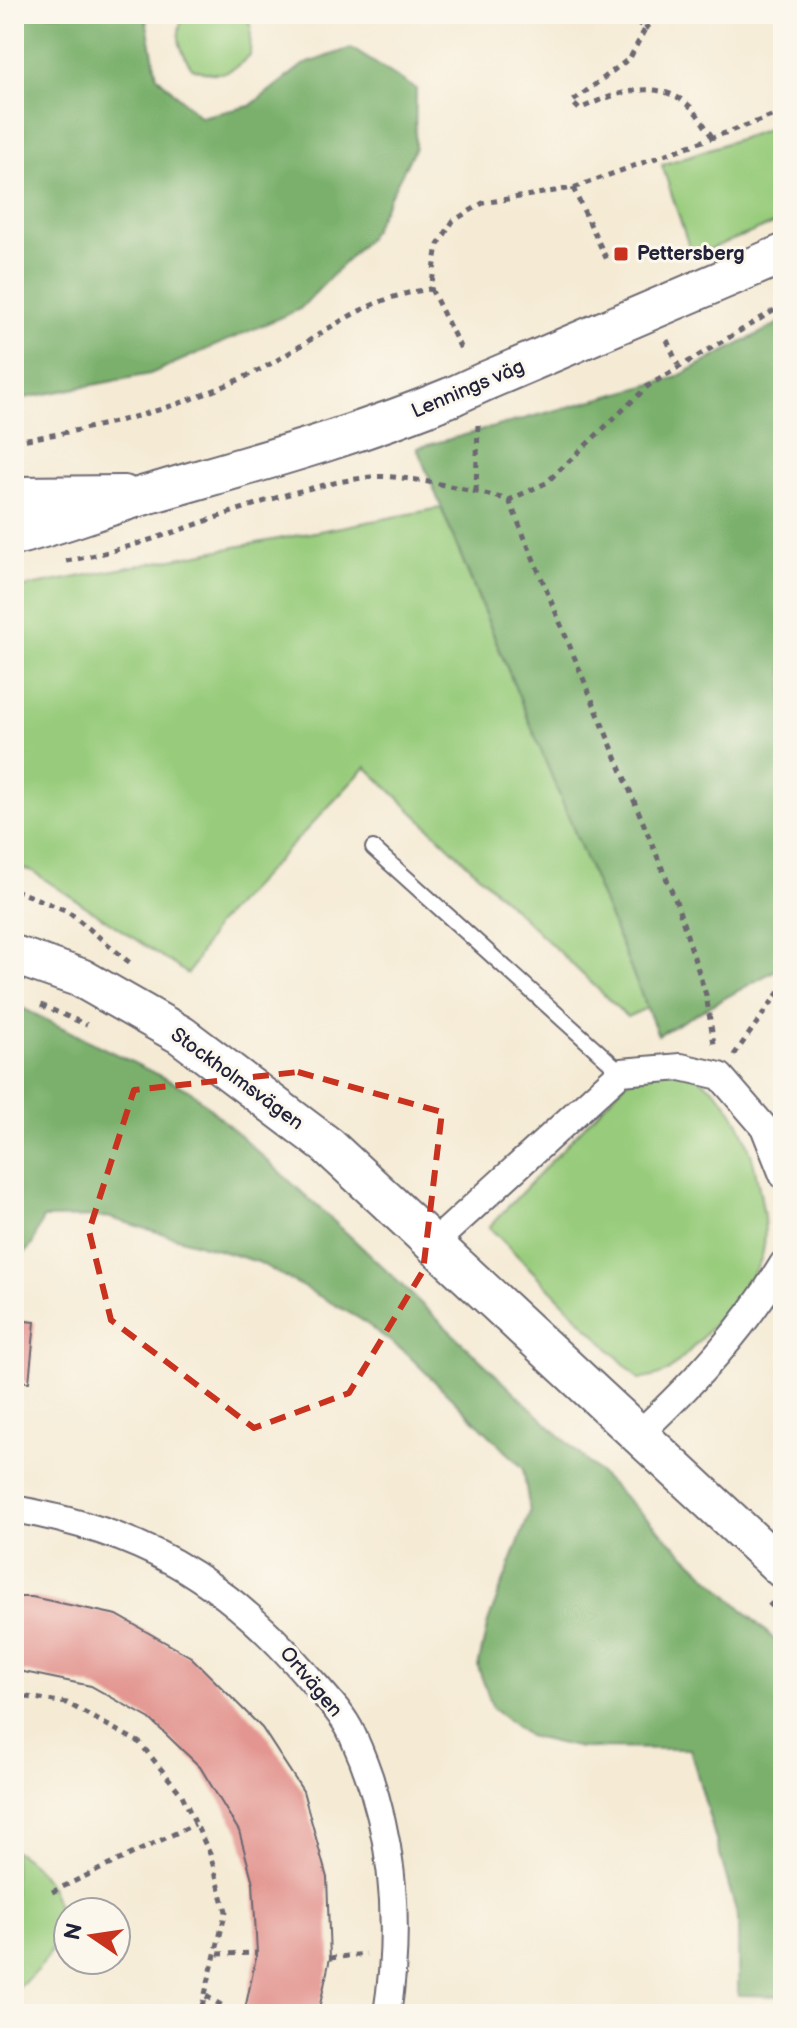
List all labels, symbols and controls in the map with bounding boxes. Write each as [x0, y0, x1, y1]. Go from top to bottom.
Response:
place label: Pettersberg [637, 242, 745, 266]
marker: Pettersberg [612, 245, 630, 263]
street label: Lennings väg [408, 354, 528, 424]
street label: Stockholmsvägen [166, 1023, 308, 1135]
street label: Ortvägen [275, 1642, 347, 1722]
north arrow [52, 1896, 132, 1976]
text: N [59, 1921, 89, 1943]

